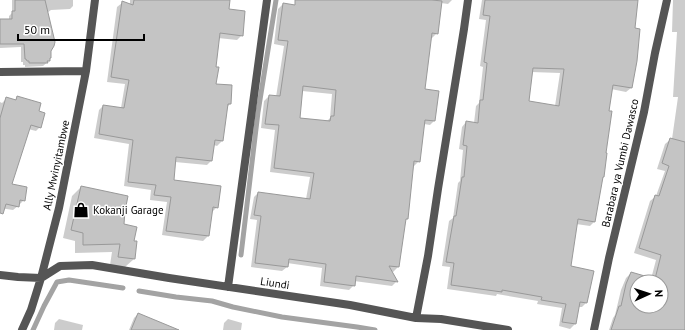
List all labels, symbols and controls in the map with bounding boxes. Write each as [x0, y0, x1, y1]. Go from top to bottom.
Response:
scale bar [18, 16, 144, 42]
text: 50 m [24, 22, 50, 37]
street label: Barabara ya Vumbi Dawasco [598, 97, 642, 229]
street label: Ally Mwinyitambwe [40, 118, 72, 211]
shop icon: Kokanji Garage [72, 201, 90, 219]
place label: Kokanji Garage [93, 203, 164, 217]
street label: Liundi [259, 274, 291, 292]
north arrow [629, 274, 669, 314]
text: N [652, 289, 666, 297]

